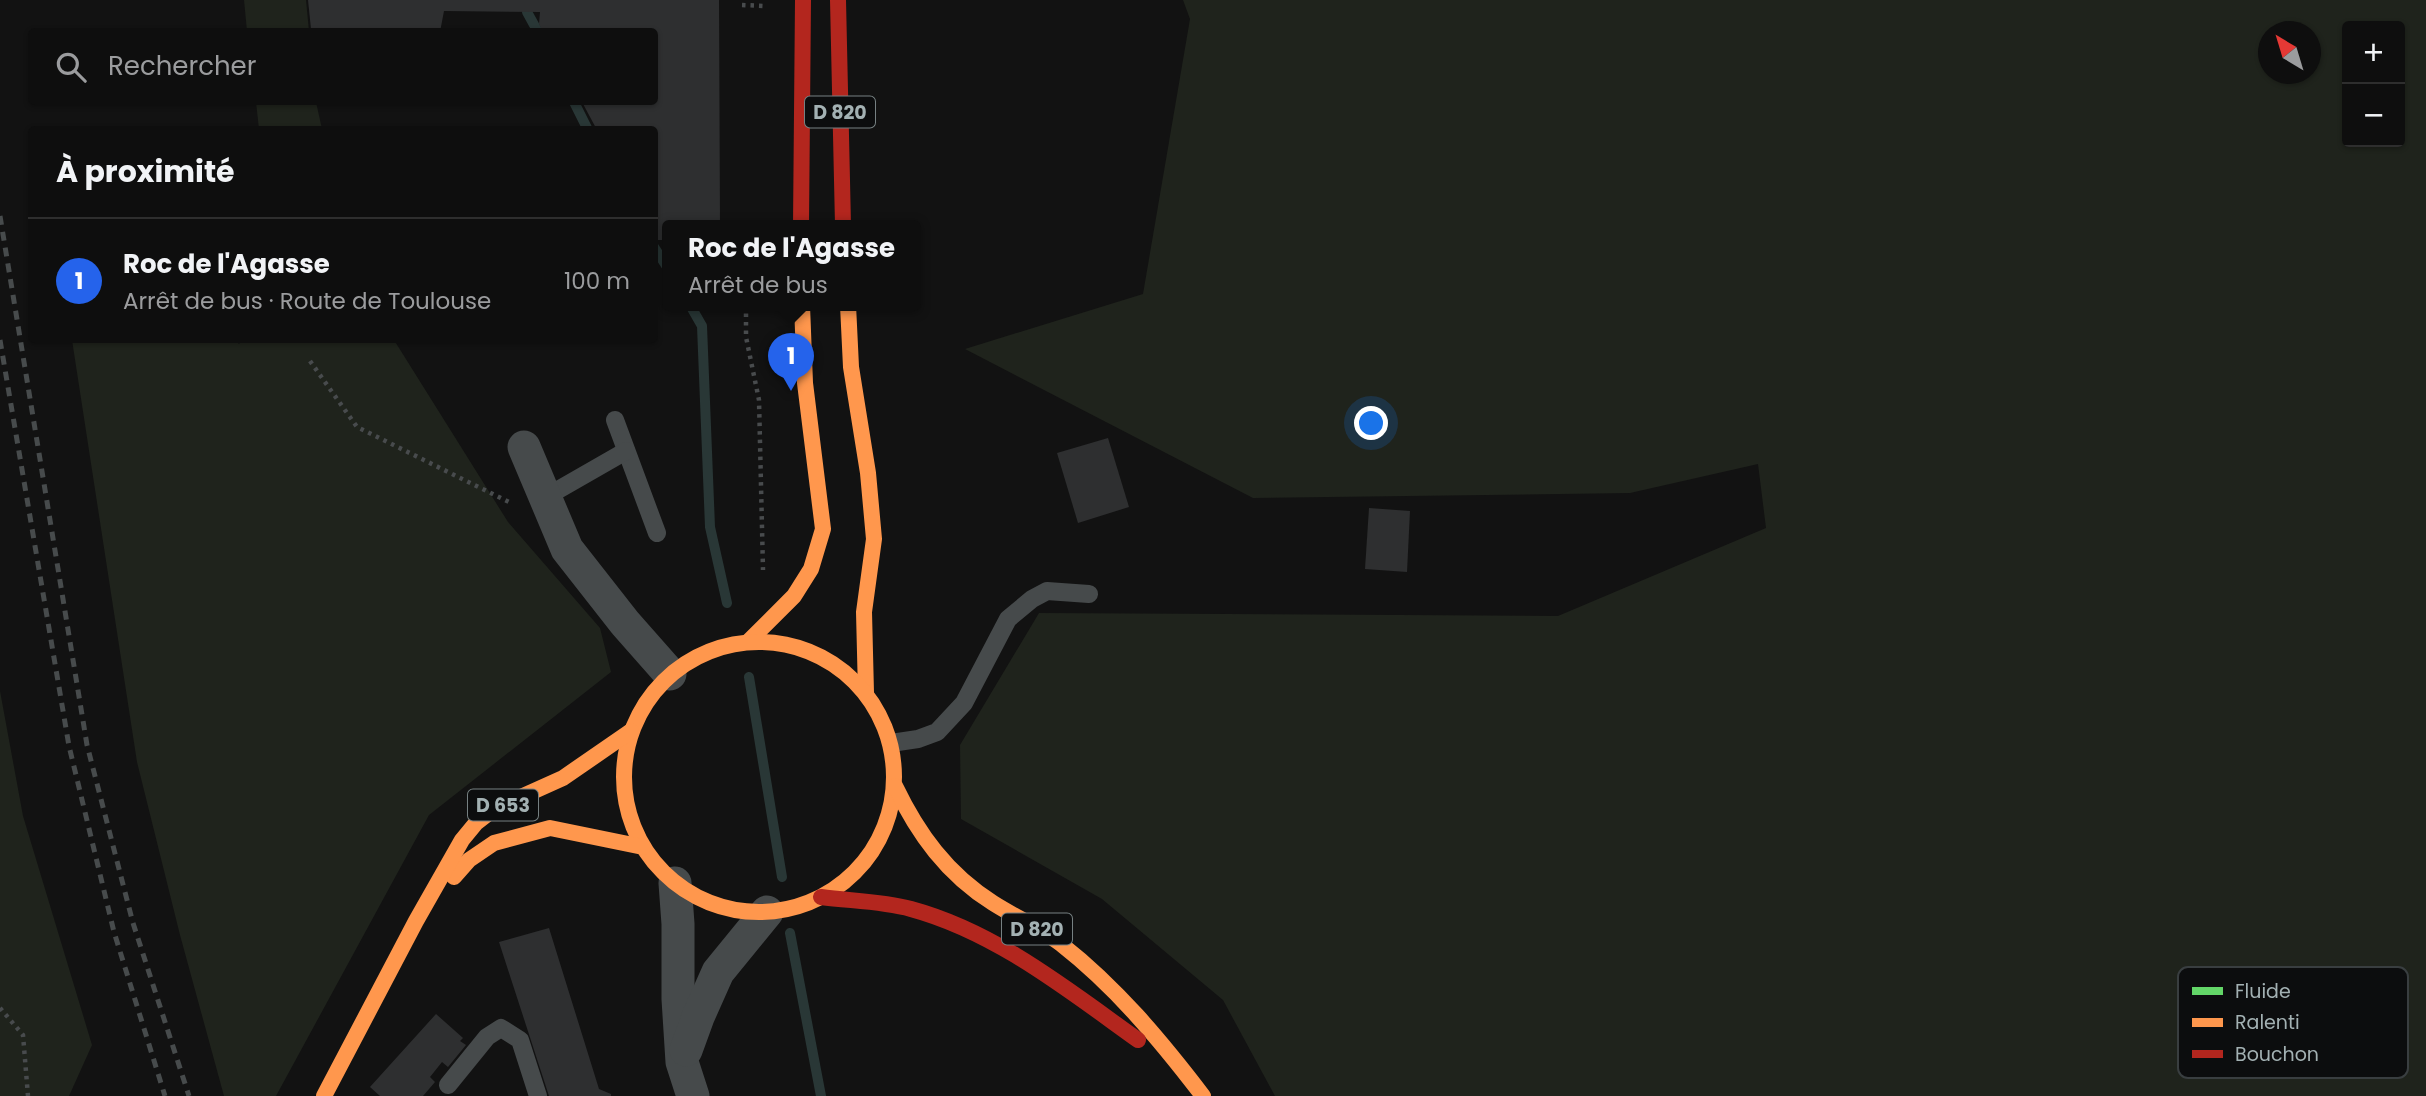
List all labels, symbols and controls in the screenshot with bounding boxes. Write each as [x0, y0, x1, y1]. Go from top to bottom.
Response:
north arrow [2258, 21, 2321, 84]
map controls [2342, 21, 2405, 147]
button: + [2342, 21, 2405, 84]
search box [28, 28, 658, 105]
icon: search [52, 48, 90, 86]
text: Rechercher [108, 48, 256, 84]
button: − [2342, 84, 2405, 147]
road number: D 820 [805, 96, 875, 128]
text: À proximité [56, 150, 235, 193]
popup [662, 220, 921, 311]
text: Roc de l'Agasse [688, 230, 895, 266]
text: Roc de l'Agasse [123, 246, 330, 282]
text: 1 [75, 265, 83, 297]
text: 100 m [564, 265, 630, 297]
text: Arrêt de bus [688, 269, 828, 301]
text: Arrêt de bus · Route de Toulouse [123, 285, 491, 317]
pin: 1 [768, 333, 814, 391]
your location [1354, 406, 1388, 440]
road number: D 653 [468, 790, 538, 820]
road number: D 820 [1002, 914, 1072, 945]
legend [2178, 967, 2408, 1078]
text: Fluide [2235, 978, 2291, 1005]
text: Ralenti [2235, 1009, 2300, 1036]
text: Bouchon [2235, 1041, 2319, 1068]

